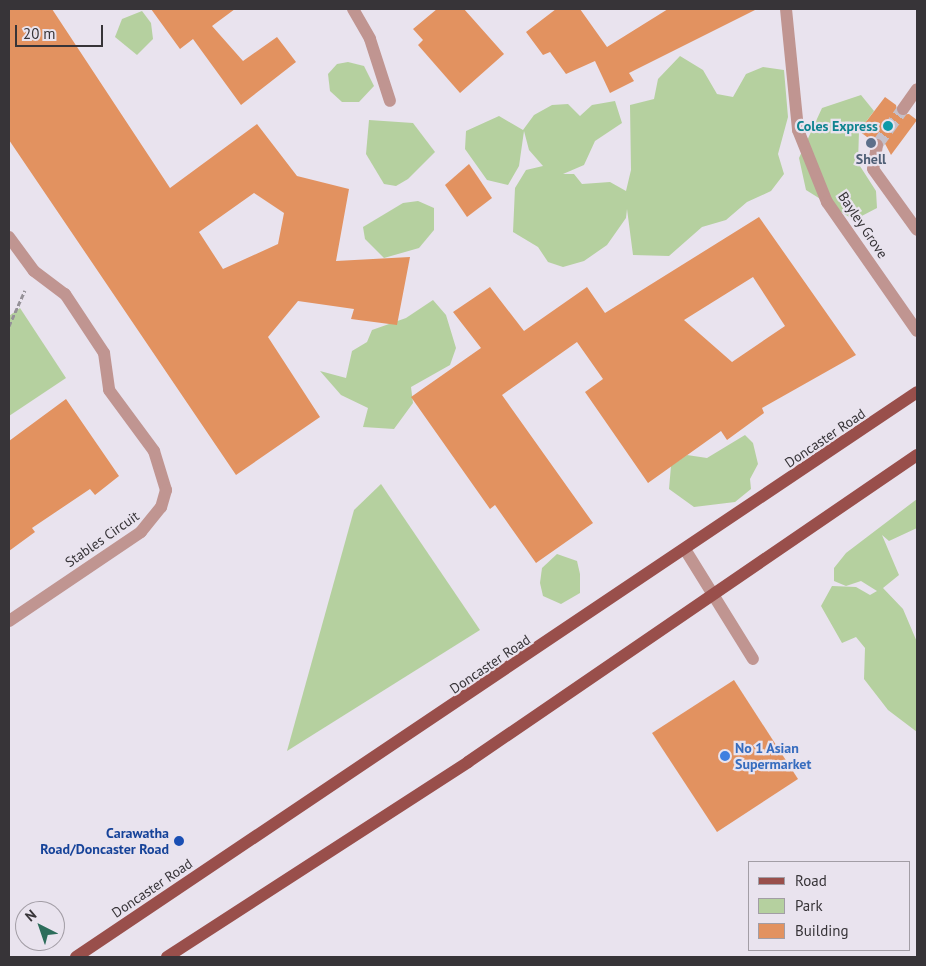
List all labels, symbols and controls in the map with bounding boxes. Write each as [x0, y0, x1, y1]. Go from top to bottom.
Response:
scale bar [18, 15, 105, 47]
text: 20 m [23, 24, 56, 43]
place label: Coles Express [796, 118, 878, 134]
marker: Coles Express [882, 120, 894, 132]
marker: Shell [865, 137, 877, 149]
place label: Shell [856, 151, 886, 167]
street label: Bayley Grove [834, 188, 892, 262]
street label: Doncaster Road [782, 405, 868, 471]
street label: Stables Circuit [62, 507, 142, 571]
street label: Doncaster Road [447, 631, 533, 697]
place label: No 1 Asian Supermarket [735, 740, 811, 772]
marker: No 1 Asian Supermarket [719, 750, 731, 762]
place label: Carawatha Road/Doncaster Road [40, 825, 169, 858]
marker: Carawatha Road/Doncaster Road [173, 835, 185, 847]
street label: Doncaster Road [109, 855, 195, 921]
legend [748, 861, 911, 951]
text: Road [795, 871, 827, 890]
text: Park [795, 896, 823, 915]
north arrow [15, 901, 65, 951]
text: N [21, 906, 40, 925]
text: Building [795, 921, 849, 940]

